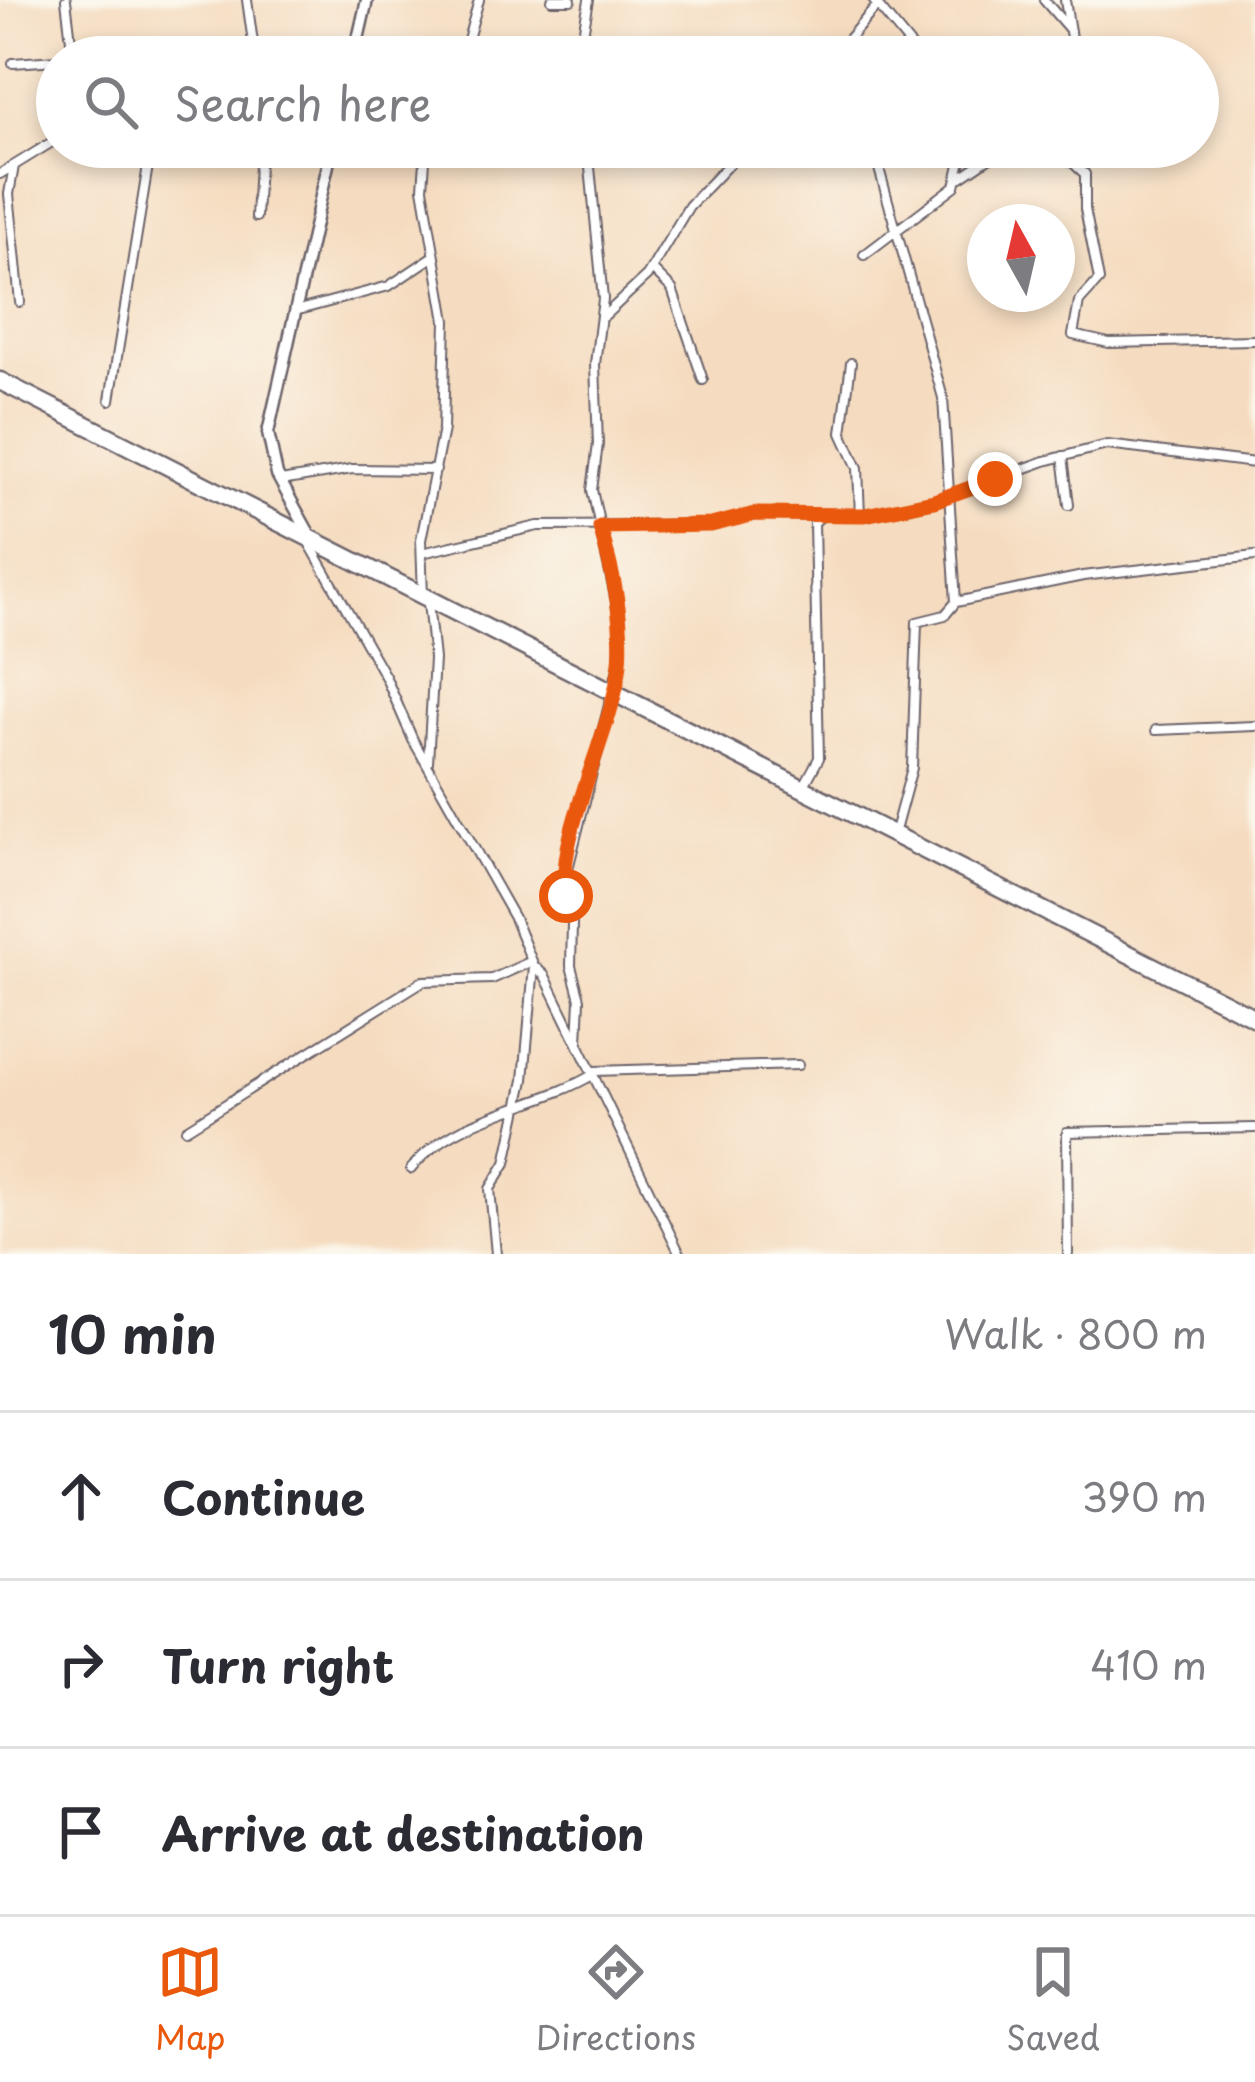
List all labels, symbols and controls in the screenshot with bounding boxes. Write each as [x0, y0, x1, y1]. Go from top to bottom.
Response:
search box [36, 36, 1219, 168]
text: Search here [174, 68, 431, 136]
icon: search [78, 69, 144, 135]
north arrow [967, 204, 1075, 312]
route end [968, 452, 1022, 506]
route start [539, 869, 593, 923]
text: 10 min [48, 1294, 217, 1371]
text: Walk · 800 m [944, 1303, 1207, 1362]
text: Continue [162, 1462, 365, 1530]
icon: ahead [48, 1463, 114, 1529]
text: 390 m [1082, 1466, 1207, 1525]
text: Turn right [162, 1630, 394, 1698]
icon: right [48, 1631, 114, 1697]
text: 410 m [1090, 1634, 1207, 1693]
text: Arrive at destination [162, 1798, 645, 1866]
icon: arrive [48, 1799, 114, 1865]
tab: Map [155, 1939, 226, 2061]
tab: Directions [536, 1939, 696, 2061]
tab: Saved [1006, 1939, 1100, 2061]

